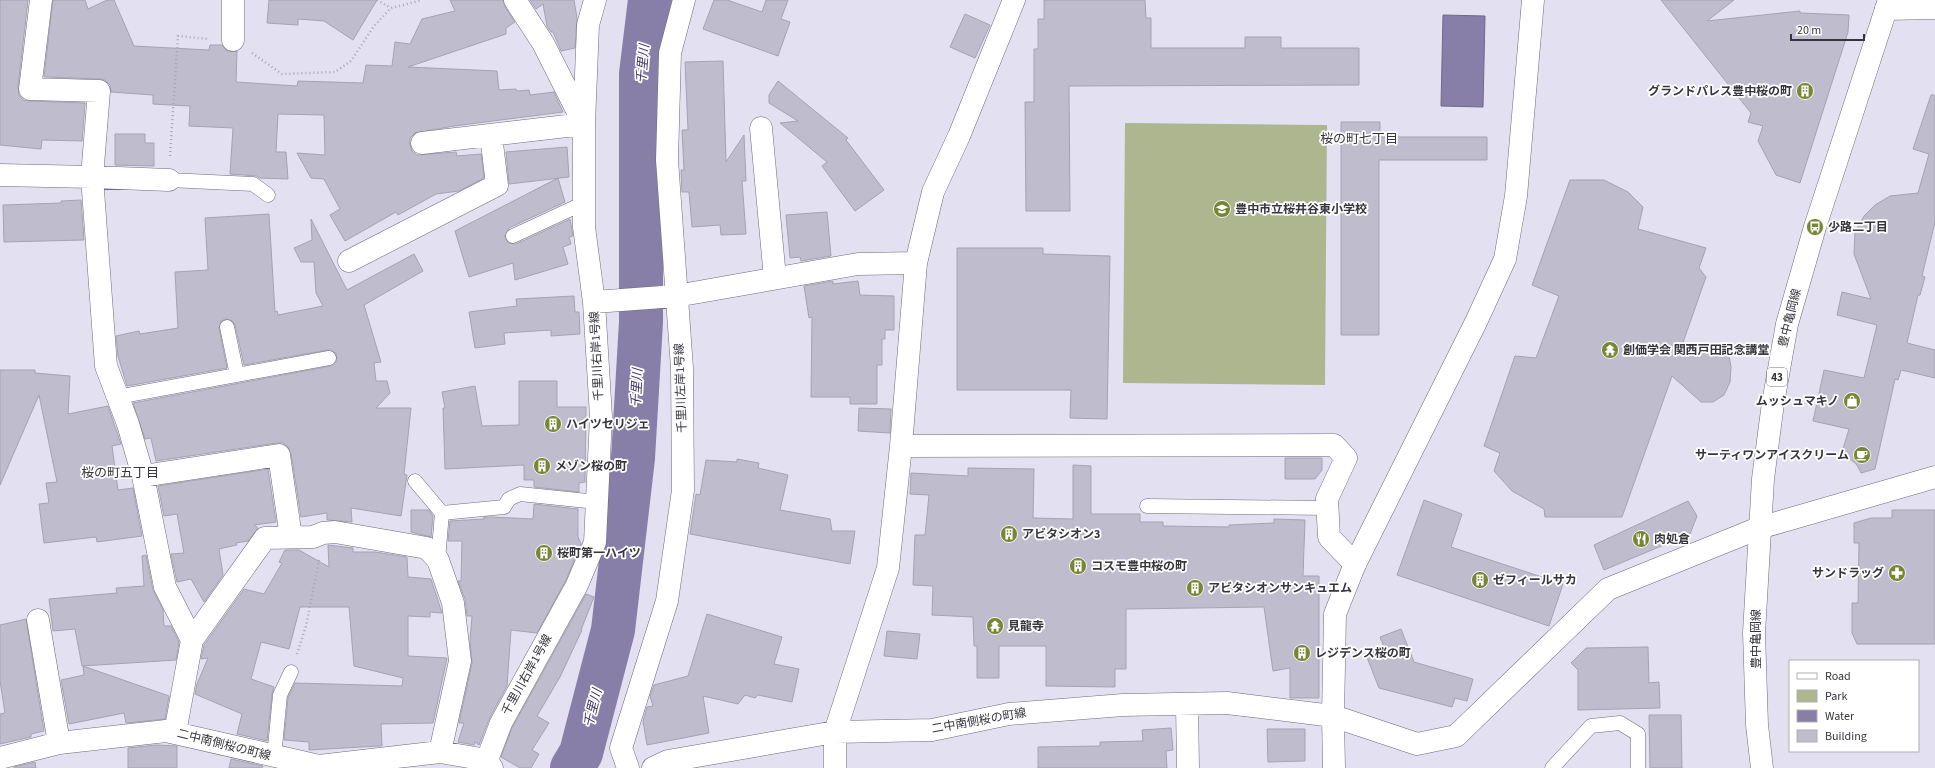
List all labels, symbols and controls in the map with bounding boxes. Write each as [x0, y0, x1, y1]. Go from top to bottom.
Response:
scale bar [1791, 16, 1864, 42]
text: 20 m [1797, 22, 1821, 39]
water label: 千里川 [632, 42, 654, 84]
building icon: グランドパレス豊中桜の町 [1795, 81, 1815, 101]
place label: グランドパレス豊中桜の町 [1648, 83, 1792, 100]
district label: 桜の町七丁目 [1320, 130, 1398, 148]
school or university icon: 豊中市立桜井谷東小学校 [1212, 199, 1232, 219]
place label: 豊中市立桜井谷東小学校 [1235, 201, 1367, 218]
bus stop icon: 少路二丁目 [1805, 217, 1825, 237]
place label: 少路二丁目 [1828, 219, 1888, 236]
street label: 豊中亀岡線 [1774, 287, 1806, 349]
street label: 千里川右岸1号線 [586, 311, 608, 401]
temple icon: 創価学会 関西戸田記念講堂 [1600, 340, 1620, 360]
place label: 創価学会 関西戸田記念講堂 [1623, 342, 1769, 359]
street label: 千里川左岸1号線 [671, 343, 691, 433]
water label: 千里川 [627, 366, 647, 408]
road number: 43 [1767, 368, 1787, 386]
shop icon: ムッシュマキノ [1842, 391, 1862, 411]
place label: ムッシュマキノ [1756, 393, 1839, 410]
building icon: ハイツセリジェ [543, 414, 563, 434]
place label: ハイツセリジェ [566, 416, 650, 433]
cafe icon: サーティワンアイスクリーム [1852, 445, 1872, 465]
place label: サーティワンアイスクリーム [1695, 447, 1849, 464]
building icon: メゾン桜の町 [532, 456, 552, 476]
place label: メゾン桜の町 [555, 458, 627, 475]
district label: 桜の町五丁目 [81, 464, 159, 482]
building icon: アビタシオン3 [999, 524, 1019, 544]
place label: アビタシオン3 [1022, 526, 1100, 543]
restaurant icon: 肉処倉 [1631, 529, 1651, 549]
place label: 肉処倉 [1654, 531, 1690, 548]
building icon: 桜町第一ハイツ [534, 543, 554, 563]
place label: 桜町第一ハイツ [557, 545, 641, 562]
building icon: コスモ豊中桜の町 [1068, 556, 1088, 576]
place label: コスモ豊中桜の町 [1091, 558, 1187, 575]
pharmacy icon: サンドラッグ [1887, 563, 1907, 583]
place label: サンドラッグ [1812, 565, 1884, 582]
building icon: ゼフィールサカ [1470, 570, 1490, 590]
place label: ゼフィールサカ [1493, 572, 1577, 589]
building icon: アビタシオンサンキュエム [1185, 578, 1205, 598]
place label: アビタシオンサンキュエム [1208, 580, 1352, 597]
street label: 豊中亀岡線 [1748, 609, 1765, 669]
temple icon: 見龍寺 [985, 616, 1005, 636]
place label: 見龍寺 [1008, 618, 1044, 635]
street label: 千里川右岸1号線 [498, 632, 556, 718]
building icon: レジデンス桜の町 [1292, 643, 1312, 663]
place label: レジデンス桜の町 [1315, 645, 1411, 662]
legend [1789, 660, 1919, 752]
text: Road [1825, 668, 1851, 685]
water label: 千里川 [580, 685, 607, 729]
text: Park [1825, 688, 1847, 705]
street label: 二中南側桜の町線 [930, 704, 1028, 738]
text: Water [1825, 708, 1855, 725]
street label: 二中南側桜の町線 [175, 725, 273, 765]
text: Building [1825, 728, 1867, 745]

